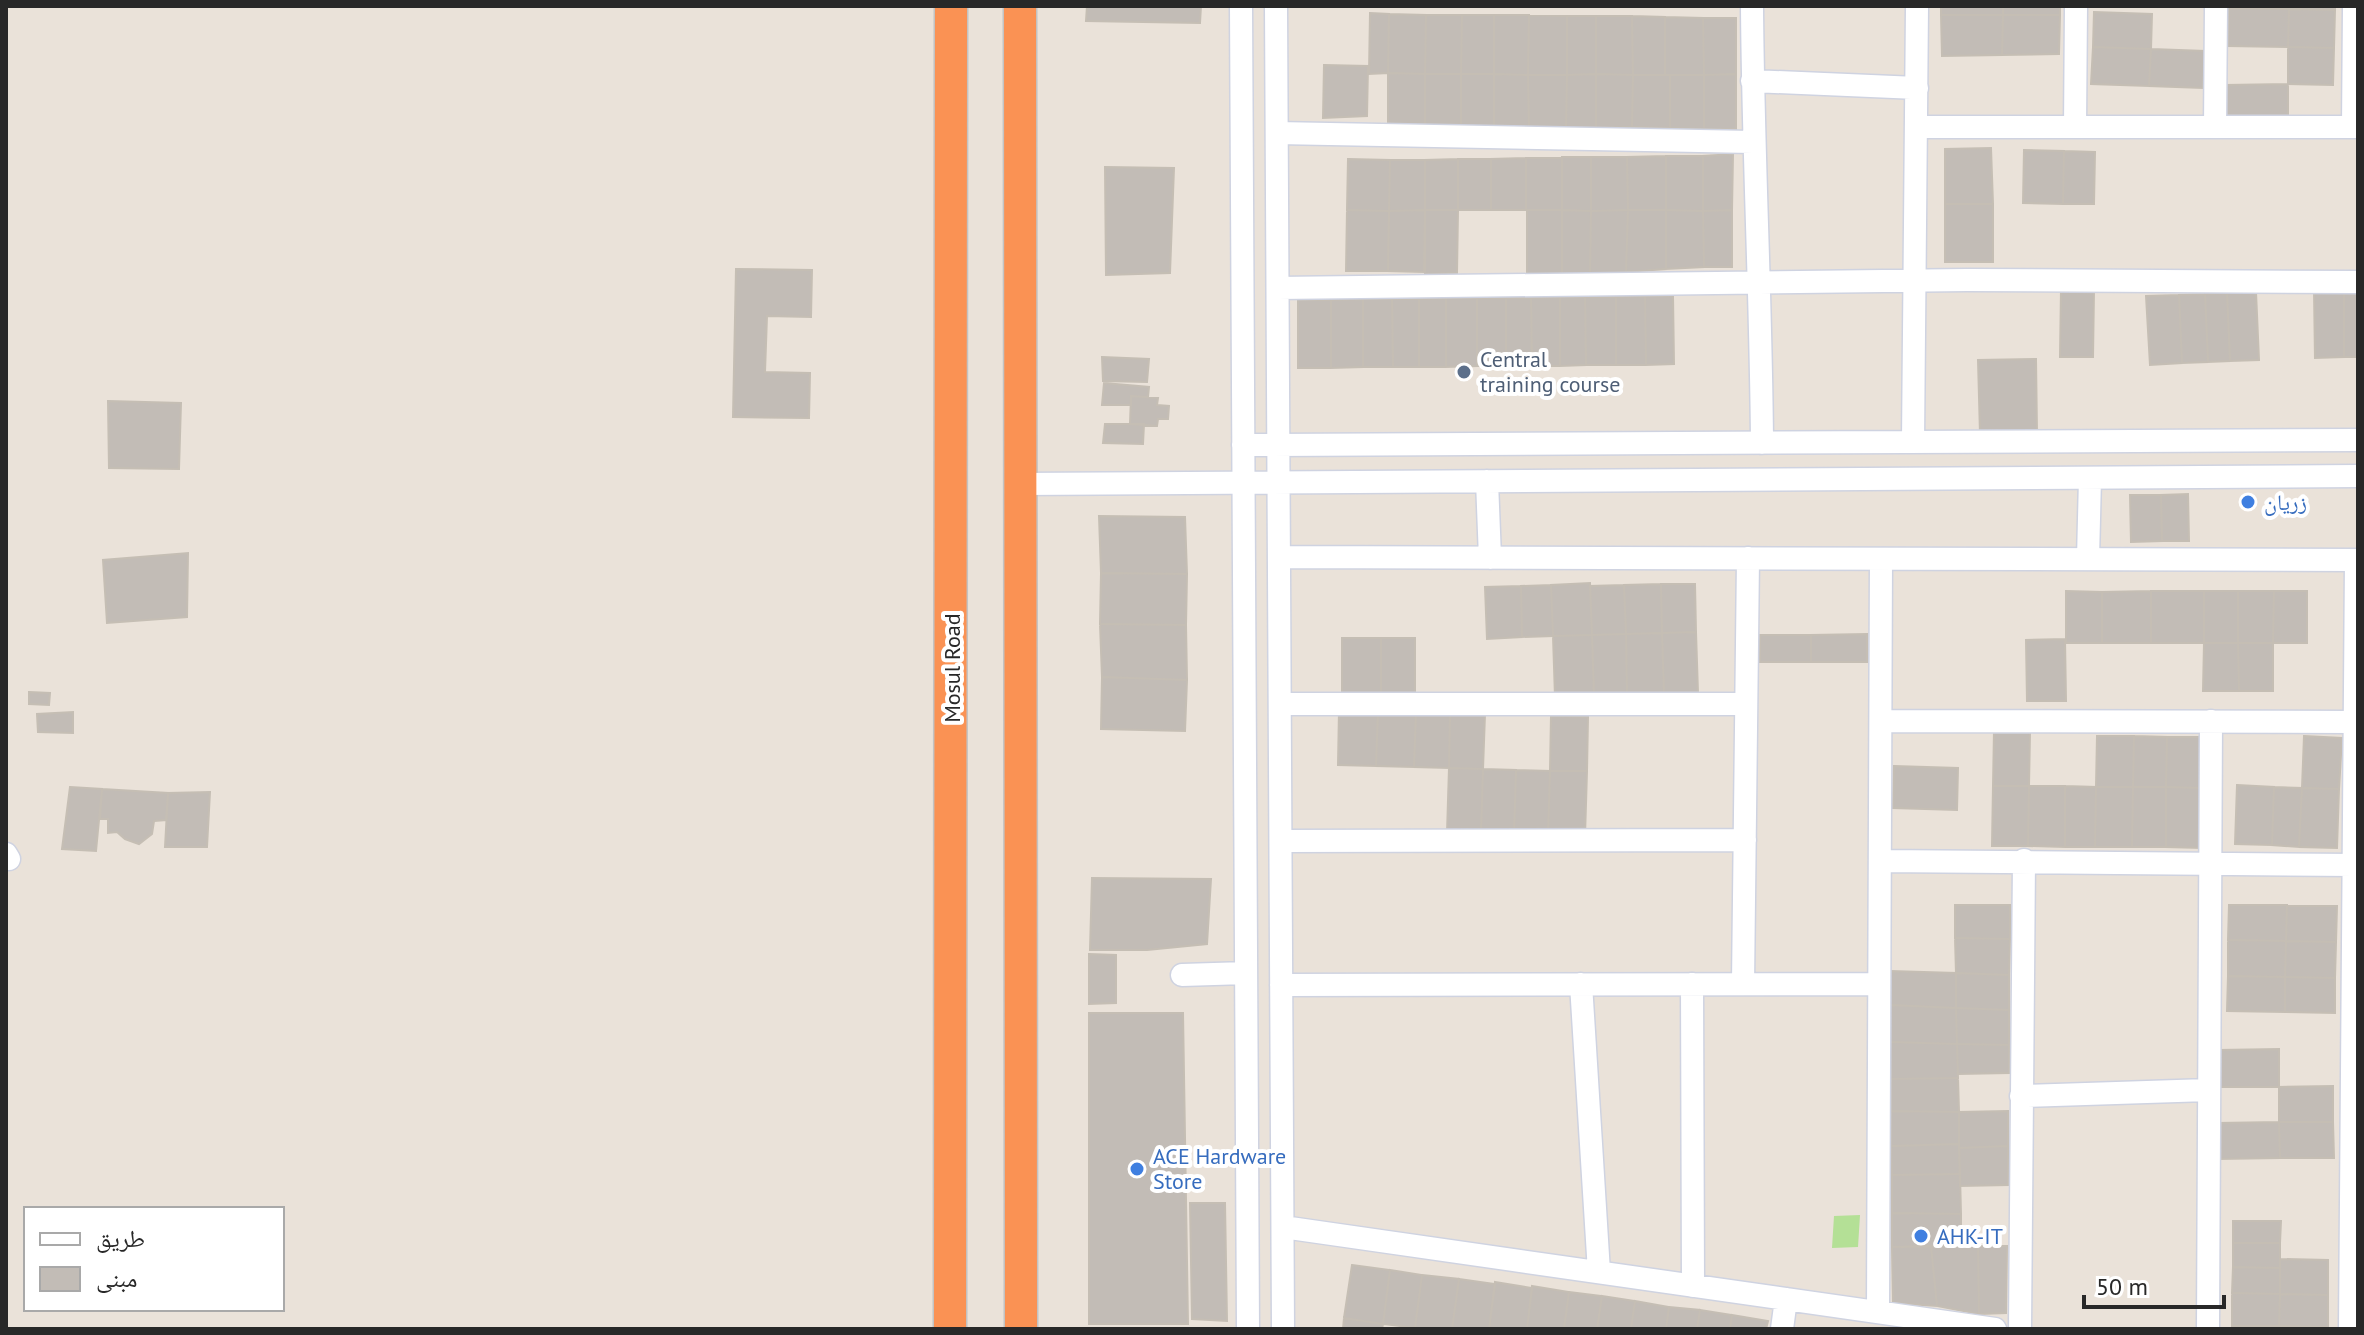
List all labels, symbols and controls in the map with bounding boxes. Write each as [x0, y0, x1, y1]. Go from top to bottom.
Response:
place label: Central training course [1480, 345, 1620, 398]
marker: Central training course [1455, 363, 1473, 381]
place label: زریان [2264, 488, 2307, 516]
marker: زریان [2239, 493, 2257, 511]
street label: Mosul Road [938, 613, 966, 723]
place label: ACE Hardware Store [1153, 1142, 1286, 1195]
marker: ACE Hardware Store [1128, 1160, 1146, 1178]
legend [24, 1207, 284, 1311]
place label: AHK-IT [1937, 1222, 2003, 1250]
text: طريق [96, 1223, 145, 1254]
marker: AHK-IT [1912, 1227, 1930, 1245]
scale bar [2084, 1259, 2224, 1309]
text: مبنى [96, 1263, 137, 1294]
text: 50 m [2096, 1271, 2148, 1302]

